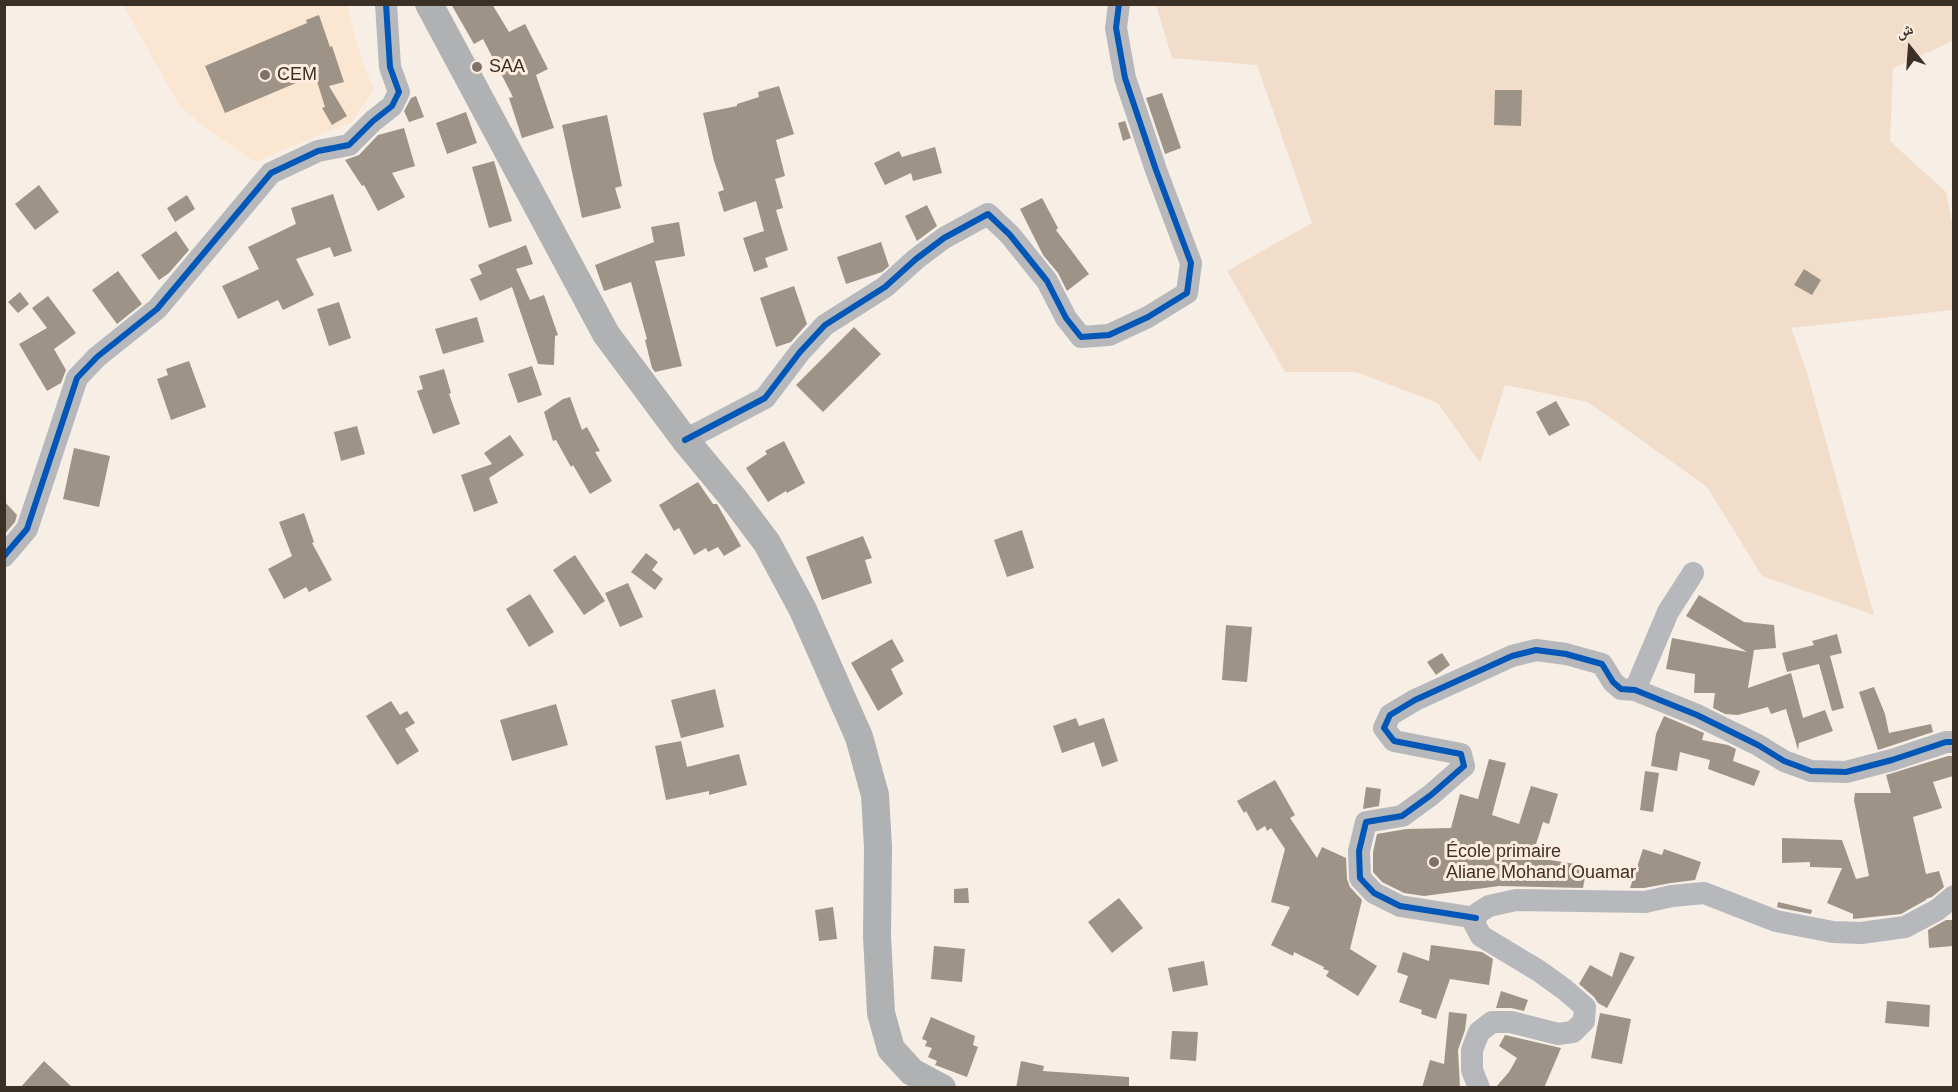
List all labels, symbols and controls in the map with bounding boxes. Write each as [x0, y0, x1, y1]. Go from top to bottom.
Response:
north arrow [1880, 18, 1940, 78]
text: ش [1894, 20, 1915, 41]
place label: SAA [489, 56, 525, 78]
marker: SAA [470, 60, 484, 74]
place label: CEM [277, 64, 317, 86]
marker: CEM [258, 68, 272, 82]
place label: École primaire Aliane Mohand Ouamar [1446, 841, 1636, 884]
marker: École primaire Aliane Mohand Ouamar [1427, 855, 1441, 869]

